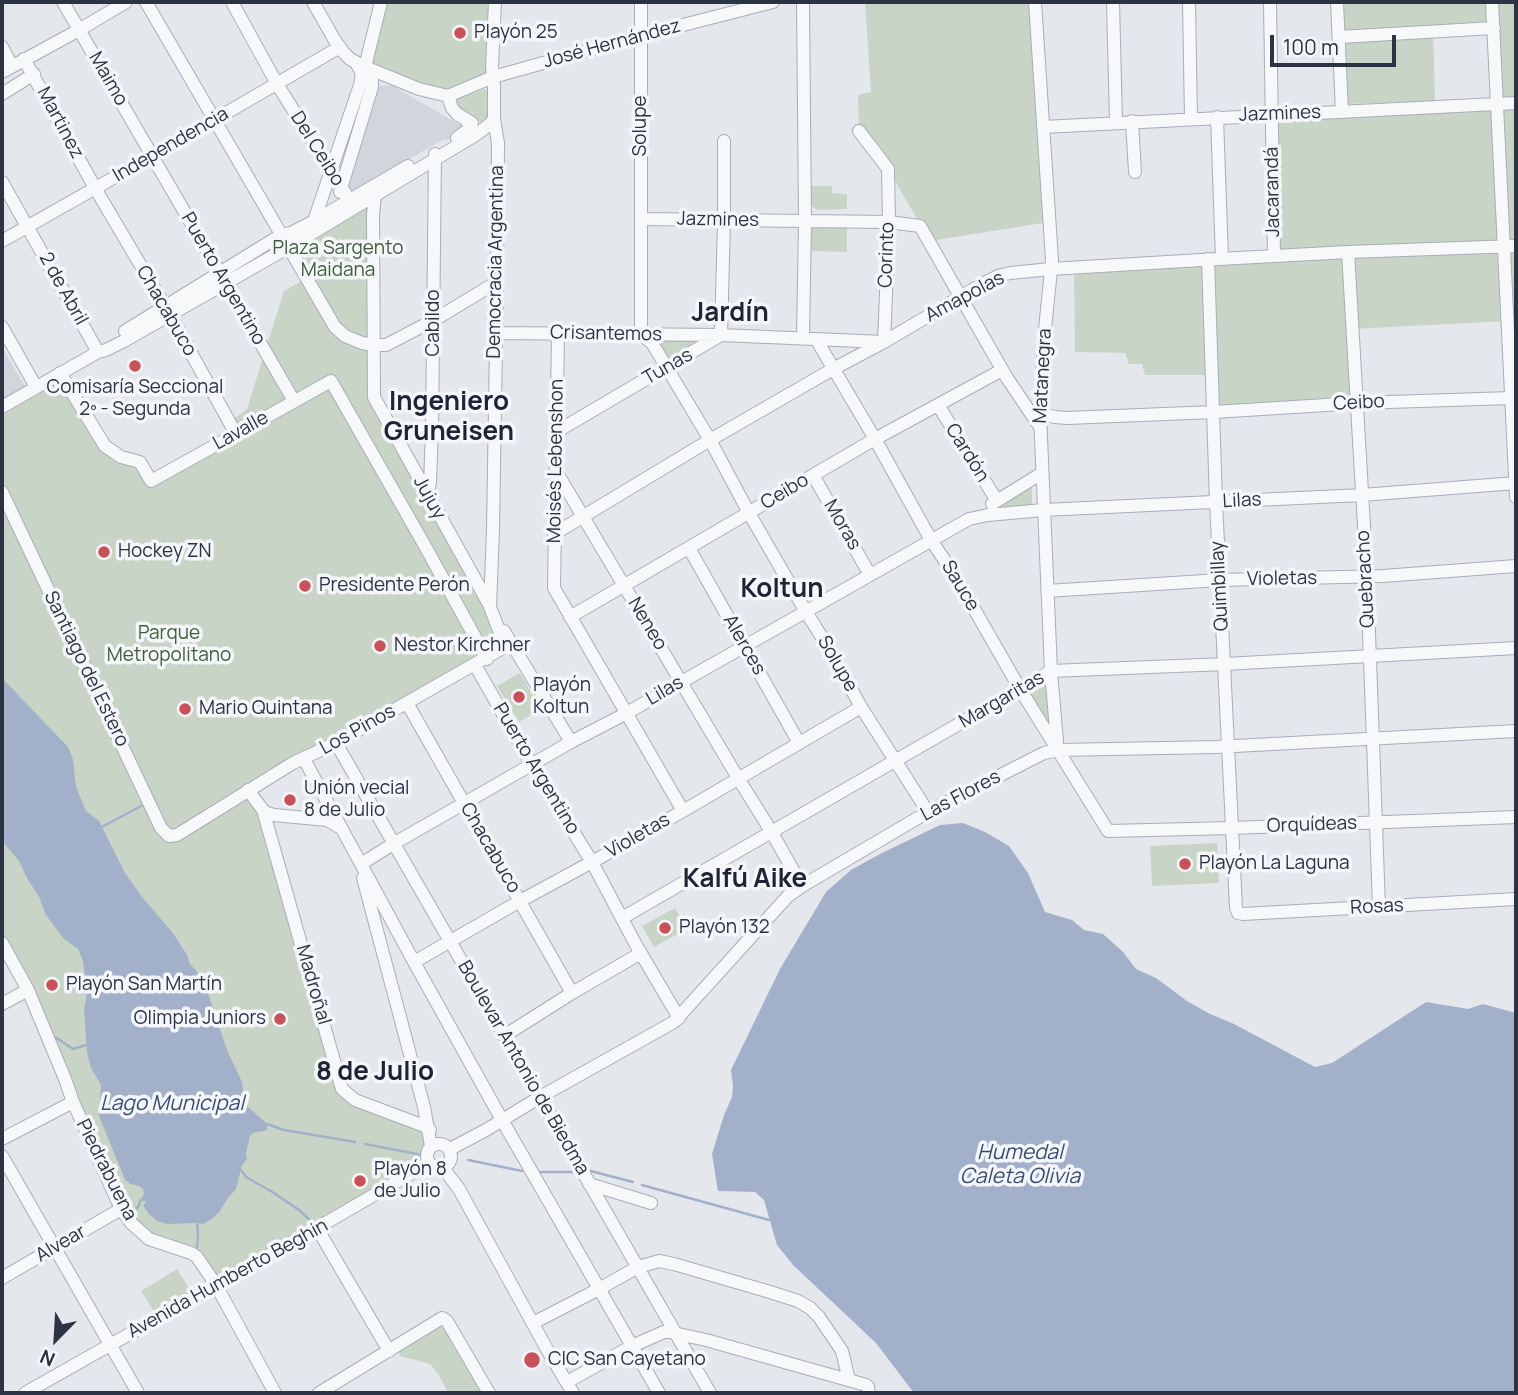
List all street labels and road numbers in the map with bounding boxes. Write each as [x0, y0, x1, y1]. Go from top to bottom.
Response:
street label: José Hernández [541, 15, 683, 73]
street label: Maimo [84, 48, 132, 110]
street label: Martinez [32, 83, 88, 163]
street label: Solupe [630, 95, 652, 157]
street label: Jazmines [1238, 101, 1322, 127]
street label: Independencia [109, 103, 233, 187]
street label: Del Ceibo [285, 107, 349, 191]
street label: Jacarandá [1261, 147, 1285, 237]
street label: Democracia Argentina [483, 165, 509, 359]
street label: Jazmines [677, 208, 759, 232]
street label: Puerto Argentino [176, 209, 270, 349]
street label: Corinto [874, 222, 900, 288]
street label: 2 de Abril [34, 249, 92, 329]
street label: Chacabuco [131, 262, 201, 360]
street label: Amapolas [922, 267, 1008, 327]
street label: Cabildo [423, 290, 445, 356]
street label: Crisantemos [550, 322, 662, 346]
street label: Matanegra [1029, 328, 1057, 424]
street label: Tunas [639, 344, 697, 390]
street label: Moisés Lebenshon [543, 379, 569, 543]
street label: Ceibo [1333, 390, 1385, 416]
street label: Lavalle [209, 407, 273, 455]
street label: Cardón [940, 420, 994, 486]
street label: Ceibo [757, 469, 813, 515]
street label: Jujuy [408, 472, 450, 524]
street label: Lilas [1222, 489, 1262, 513]
street label: Moras [819, 496, 865, 554]
street label: Quebracho [1352, 530, 1380, 628]
street label: Quimbillay [1206, 540, 1234, 632]
street label: Sauce [936, 557, 984, 615]
street label: Violetas [1247, 567, 1317, 591]
street label: Santiago del Estero [38, 588, 134, 750]
street label: Neneo [622, 594, 672, 654]
street label: Alerces [718, 611, 770, 679]
street label: Solupe [812, 632, 862, 696]
street label: Margaritas [956, 667, 1048, 733]
street label: Lilas [642, 671, 688, 711]
street label: Puerto Argentino [488, 699, 584, 839]
street label: Los Pinos [316, 700, 400, 760]
street label: Las Flores [917, 766, 1005, 826]
street label: Chacabuco [455, 799, 525, 897]
street label: Violetas [602, 809, 674, 863]
street label: Orquídeas [1266, 812, 1358, 838]
street label: Rosas [1350, 894, 1404, 920]
street label: Madroñal [291, 942, 335, 1028]
street label: Boulevar Antonio de Biedma [452, 957, 594, 1179]
street label: Piedrabuena [71, 1116, 141, 1224]
street label: Avenida Humberto Beghin [124, 1214, 332, 1344]
street label: Alvear [32, 1221, 90, 1267]

